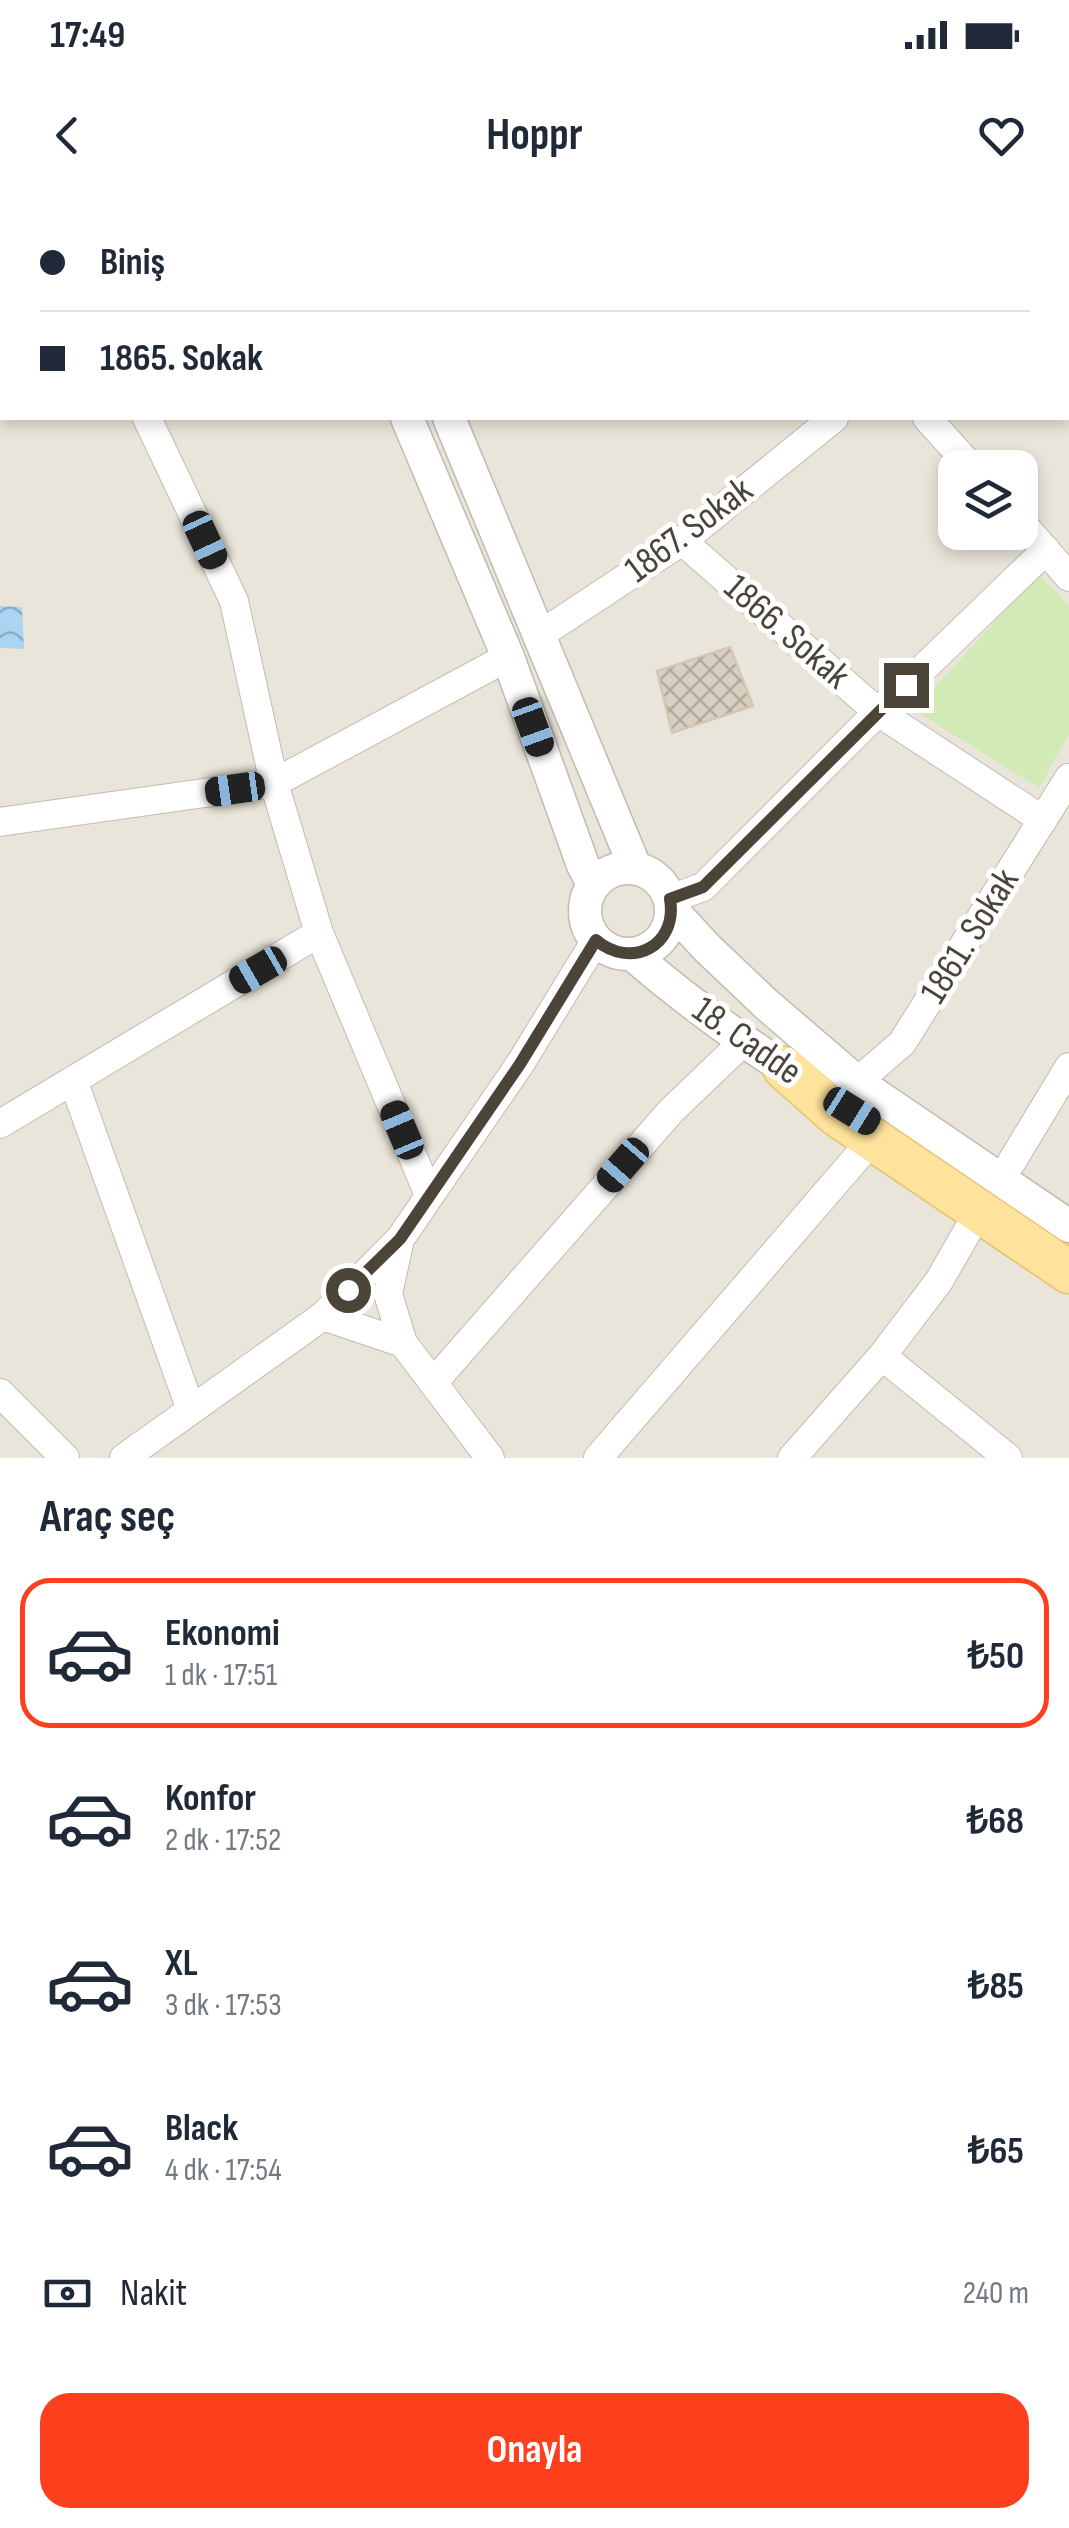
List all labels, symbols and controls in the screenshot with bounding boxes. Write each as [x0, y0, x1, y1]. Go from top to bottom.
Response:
text: 17:49 [50, 13, 125, 58]
icon: back [40, 108, 95, 163]
text: Hoppr [486, 108, 583, 163]
icon: heart [974, 108, 1029, 163]
text: Biniş [100, 240, 165, 285]
text: 1865. Sokak [100, 336, 263, 381]
map controls [938, 450, 1038, 550]
button: layers [938, 450, 1038, 550]
street label: 1867. Sokak [617, 467, 762, 592]
car [179, 506, 231, 574]
street label: 1866. Sokak [715, 565, 859, 699]
route end [884, 663, 929, 708]
car [509, 694, 557, 760]
car [203, 770, 267, 808]
street label: 1861. Sokak [911, 860, 1029, 1011]
car [225, 942, 291, 998]
street label: 18. Cadde [684, 987, 810, 1095]
car [819, 1082, 885, 1140]
car [376, 1097, 428, 1163]
car [592, 1133, 654, 1197]
route start [326, 1268, 371, 1313]
text: Araç seç [40, 1490, 175, 1545]
icon: car [45, 1608, 135, 1698]
text: Ekonomi [165, 1611, 280, 1656]
text: ₺50 [967, 1634, 1024, 1679]
text: 1 dk · 17:51 [165, 1656, 277, 1695]
icon: car [45, 1773, 135, 1863]
text: Konfor [165, 1776, 256, 1821]
text: ₺68 [966, 1799, 1024, 1844]
text: 2 dk · 17:52 [165, 1821, 281, 1860]
icon: car [45, 1938, 135, 2028]
text: XL [165, 1941, 198, 1986]
text: ₺85 [968, 1964, 1024, 2009]
text: 3 dk · 17:53 [165, 1986, 282, 2025]
icon: car [45, 2103, 135, 2193]
text: Black [165, 2106, 238, 2151]
text: ₺65 [968, 2129, 1024, 2174]
text: 4 dk · 17:54 [165, 2151, 282, 2190]
icon: cash [40, 2266, 95, 2321]
text: Nakit [120, 2271, 187, 2316]
text: 240 m [963, 2274, 1029, 2313]
button: Onayla [40, 2393, 1029, 2508]

